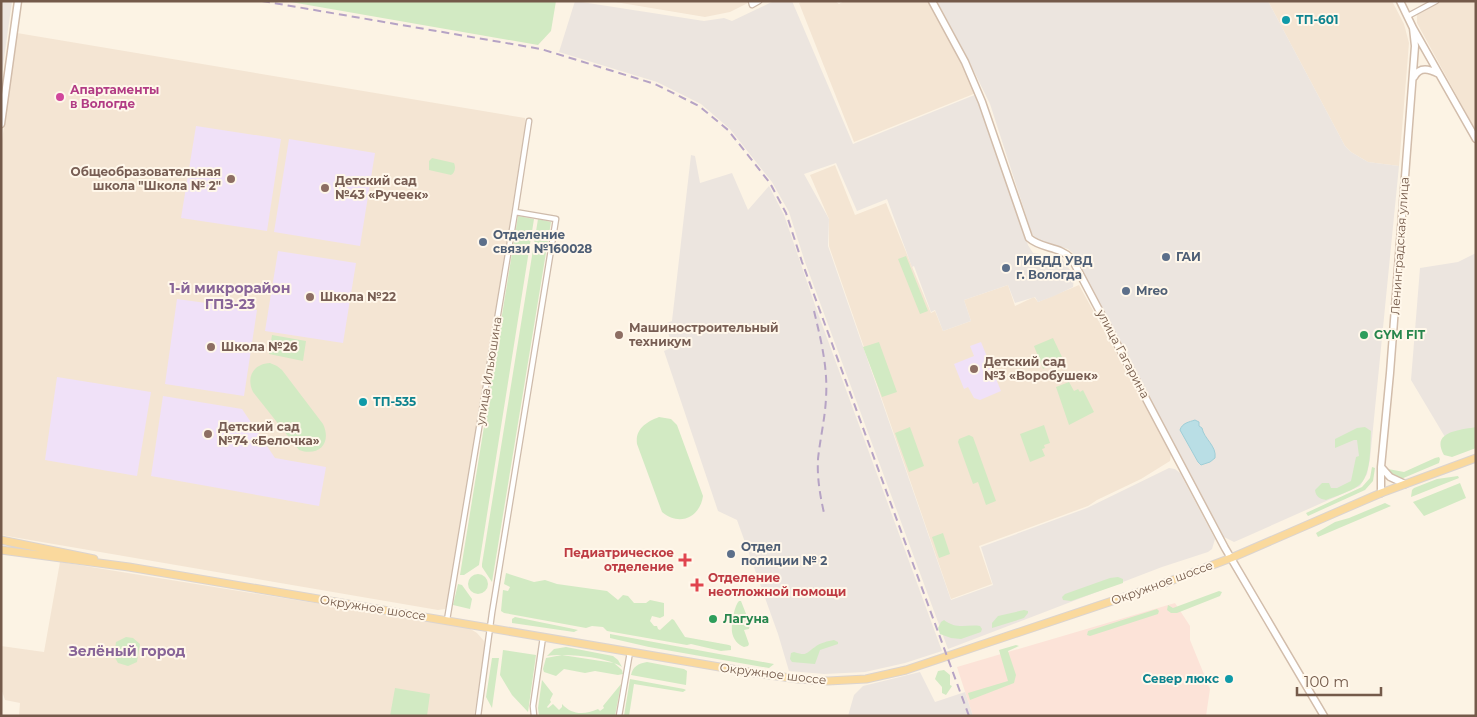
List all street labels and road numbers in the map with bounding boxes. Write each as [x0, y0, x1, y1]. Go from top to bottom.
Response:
street label: Ленинградская улица [1387, 176, 1412, 316]
street label: улица Гагарина [1093, 306, 1153, 401]
street label: улица Ильюшина [472, 316, 504, 427]
street label: Окружное шоссе [1109, 557, 1215, 608]
street label: Окружное шоссе [319, 592, 427, 623]
street label: Окружное шоссе [719, 660, 827, 687]

